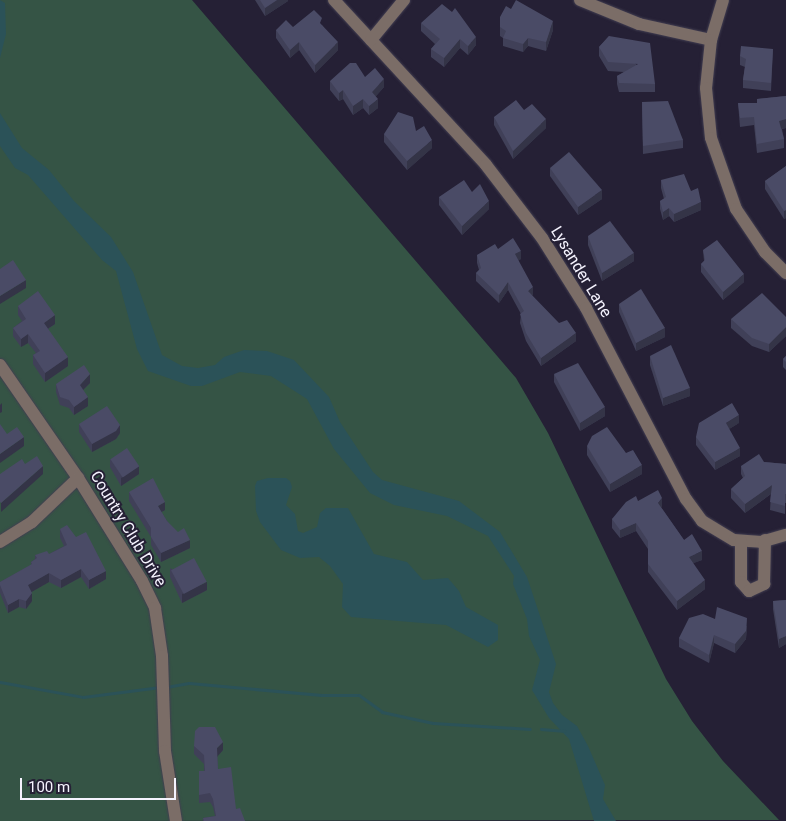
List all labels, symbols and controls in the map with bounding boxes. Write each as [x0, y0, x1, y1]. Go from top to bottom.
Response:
street label: Lysander Lane [546, 223, 616, 321]
street label: Country Club Drive [86, 468, 170, 590]
scale bar [22, 768, 179, 800]
text: 100 m [28, 778, 70, 796]

